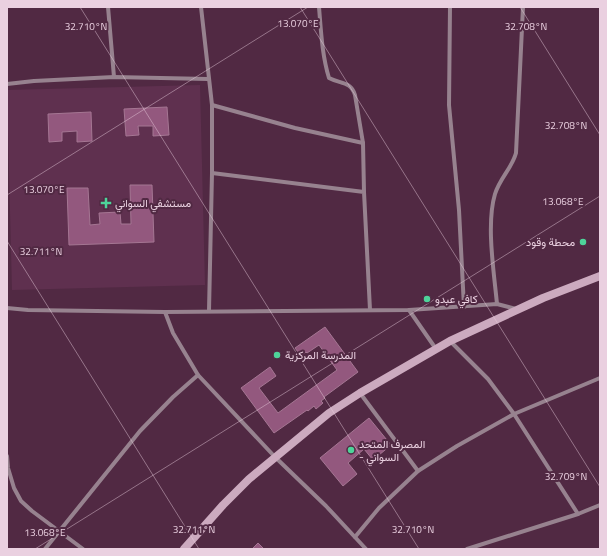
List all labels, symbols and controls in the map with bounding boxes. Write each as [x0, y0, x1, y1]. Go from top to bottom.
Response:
text: 13.070°E [277, 16, 319, 31]
text: 32.710°N [65, 19, 107, 34]
text: 32.708°N [505, 19, 547, 34]
text: 32.708°N [545, 118, 587, 133]
text: 13.070°E [23, 182, 65, 197]
text: 13.068°E [542, 194, 584, 209]
place label: مستشفي السواني [115, 195, 191, 213]
marker: مستشفي السواني [100, 197, 112, 209]
place label: محطة وقود [526, 234, 575, 250]
marker: محطة وقود [578, 237, 588, 247]
text: 32.711°N [20, 244, 62, 259]
place label: كافي عبدو [435, 291, 478, 309]
marker: كافي عبدو [422, 294, 432, 304]
place label: المدرسة المركزية [285, 347, 356, 363]
marker: المدرسة المركزية [272, 350, 282, 360]
place label: المصرف المتحد - السواني [359, 436, 425, 467]
marker: المصرف المتحد - السواني [346, 445, 356, 455]
text: 32.709°N [545, 469, 587, 484]
text: 32.711°N [173, 522, 215, 537]
text: 32.710°N [392, 522, 434, 537]
text: 13.068°E [24, 525, 66, 540]

